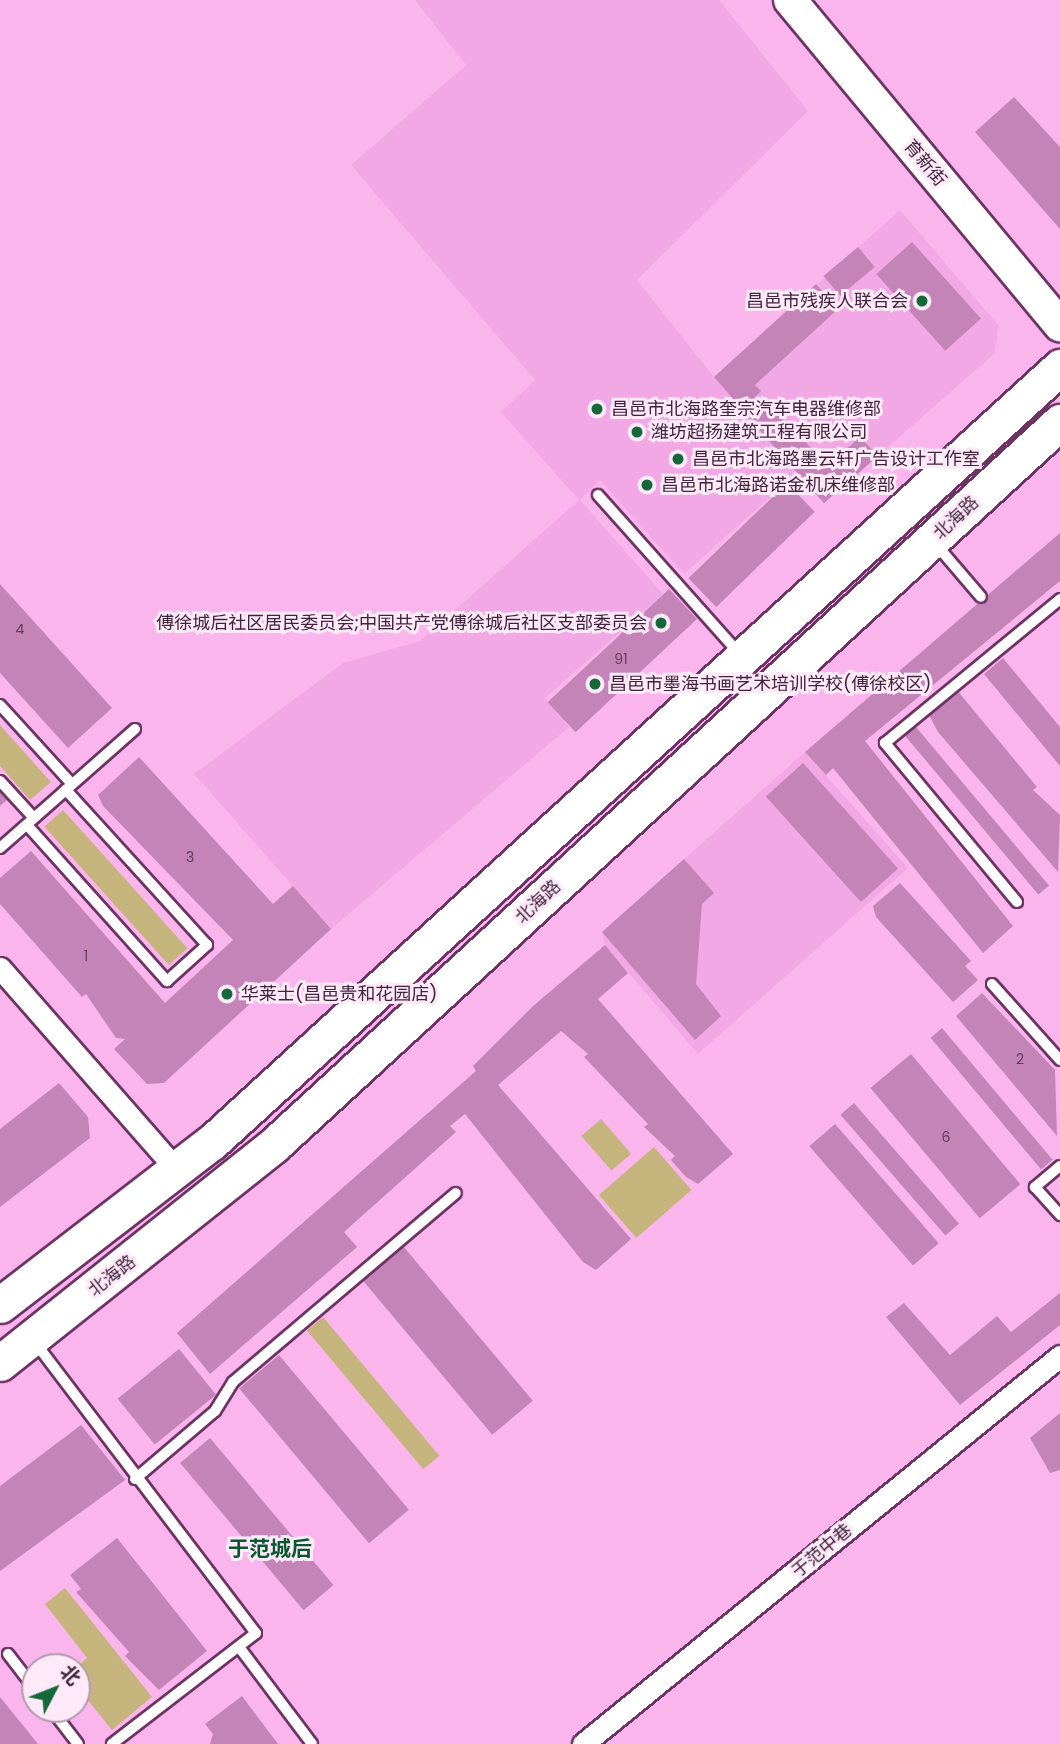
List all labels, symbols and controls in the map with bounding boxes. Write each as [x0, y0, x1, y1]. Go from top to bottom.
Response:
street label: 育新街 [899, 135, 951, 191]
place label: 昌邑市残疾人联合会 [746, 290, 908, 312]
marker: 昌邑市残疾人联合会 [914, 293, 930, 309]
place label: 昌邑市北海路奎宗汽车电器维修部 [611, 398, 881, 420]
marker: 昌邑市北海路奎宗汽车电器维修部 [589, 401, 605, 417]
place label: 潍坊超扬建筑工程有限公司 [651, 421, 867, 443]
marker: 潍坊超扬建筑工程有限公司 [629, 424, 645, 440]
place label: 昌邑市北海路墨云轩广告设计工作室 [692, 448, 980, 470]
marker: 昌邑市北海路墨云轩广告设计工作室 [670, 451, 686, 467]
place label: 昌邑市北海路诺金机床维修部 [661, 474, 895, 496]
marker: 昌邑市北海路诺金机床维修部 [639, 477, 655, 493]
street label: 北海路 [929, 492, 983, 544]
place label: 傅徐城后社区居民委员会;中国共产党傅徐城后社区支部委员会 [156, 612, 647, 634]
marker: 傅徐城后社区居民委员会;中国共产党傅徐城后社区支部委员会 [653, 615, 669, 631]
house number: 4 [16, 621, 24, 637]
house number: 91 [614, 651, 628, 667]
place label: 昌邑市墨海书画艺术培训学校(傅徐校区) [609, 673, 931, 695]
marker: 昌邑市墨海书画艺术培训学校(傅徐校区) [587, 676, 603, 692]
house number: 3 [186, 849, 194, 865]
street label: 北海路 [511, 876, 565, 928]
house number: 1 [84, 948, 88, 964]
place label: 华莱士(昌邑贵和花园店) [241, 983, 437, 1005]
marker: 华莱士(昌邑贵和花园店) [219, 986, 235, 1002]
house number: 2 [1016, 1051, 1024, 1067]
house number: 6 [942, 1129, 950, 1145]
street label: 北海路 [84, 1251, 140, 1301]
street label: 于范中巷 [787, 1520, 857, 1582]
district label: 于范城后 [228, 1536, 312, 1562]
north arrow [21, 1653, 91, 1723]
text: 北 [54, 1659, 87, 1691]

